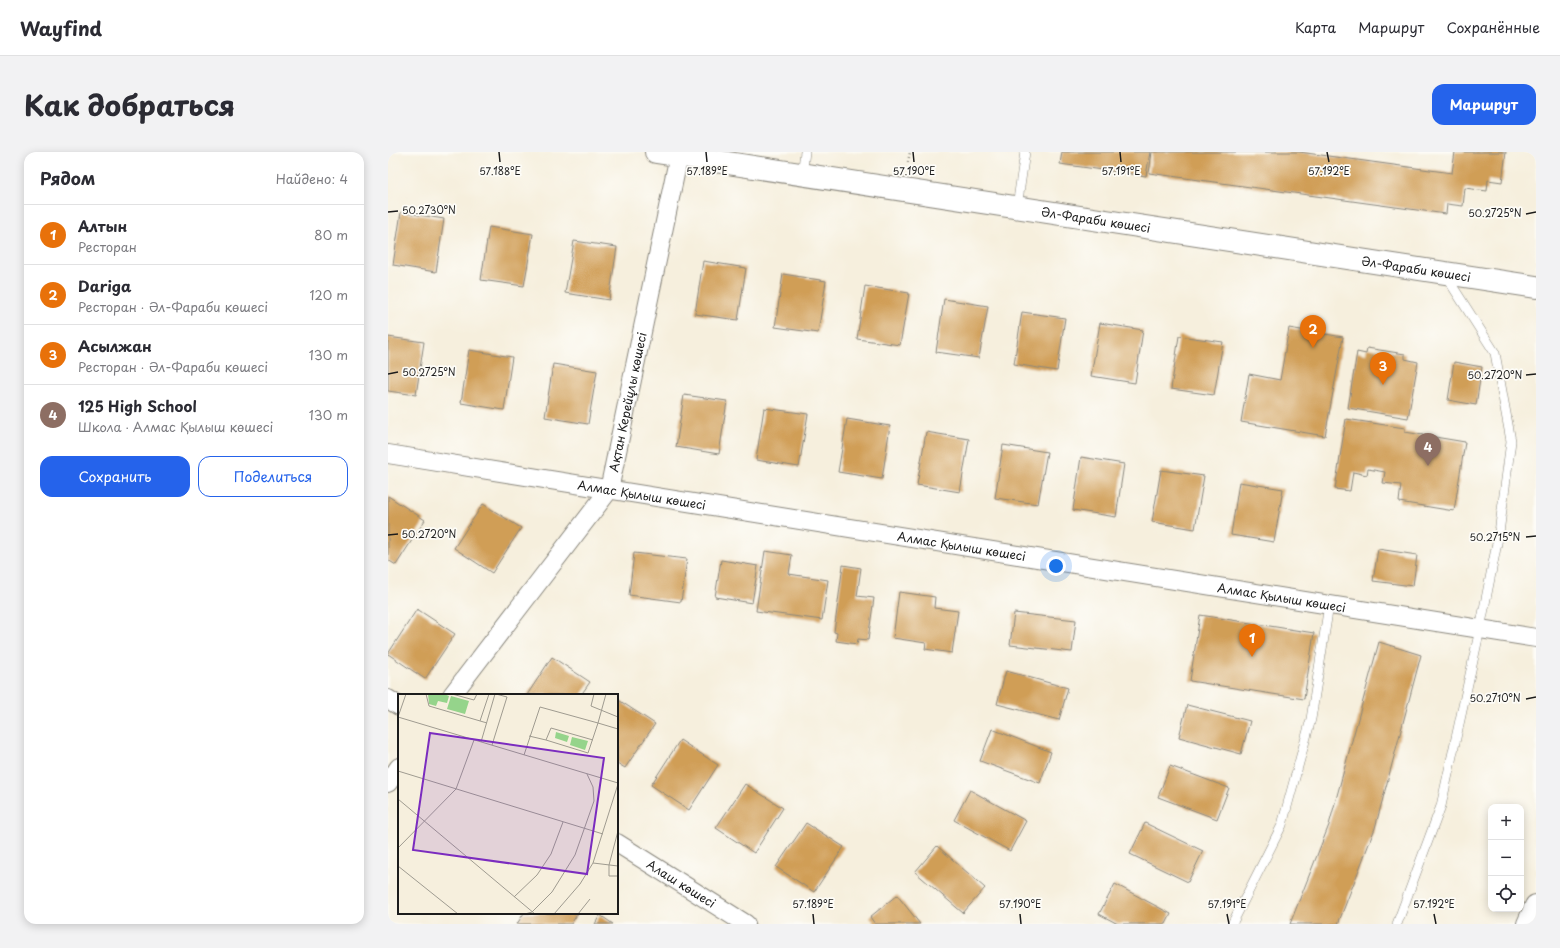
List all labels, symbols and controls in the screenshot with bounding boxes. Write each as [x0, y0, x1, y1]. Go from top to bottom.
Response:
text: Wayfind [20, 14, 102, 42]
text: Карта [1295, 17, 1336, 38]
text: Маршрут [1358, 17, 1424, 38]
text: Сохранённые [1446, 17, 1540, 38]
text: Как добраться [24, 83, 235, 126]
button: Маршрут [1432, 84, 1536, 125]
text: 57.188°E [479, 163, 521, 178]
text: 57.189°E [686, 163, 728, 178]
text: 57.190°E [893, 163, 935, 178]
text: 57.191°E [1101, 163, 1141, 178]
text: 57.192°E [1308, 163, 1350, 178]
text: Рядом [40, 165, 95, 191]
text: Найдено: 4 [276, 169, 348, 188]
text: 50.2730°N [402, 202, 456, 217]
street label: Әл-Фараби көшесі [1040, 202, 1152, 237]
text: 50.2725°N [1468, 205, 1522, 220]
text: Алтын [78, 214, 127, 237]
text: 1 [50, 225, 56, 244]
text: 80 m [314, 225, 348, 244]
text: Ресторан [78, 237, 137, 256]
street label: Әл-Фараби көшесі [1360, 251, 1472, 286]
text: Dariga [78, 274, 131, 297]
text: 2 [48, 285, 58, 304]
text: 120 m [309, 285, 348, 304]
text: Ресторан · Әл-Фараби көшесі [78, 297, 268, 316]
pin: 2 [1300, 315, 1326, 348]
street label: Ақтан Керейұлы көшесі [604, 331, 651, 474]
text: Асылжан [78, 334, 152, 357]
text: 3 [49, 345, 57, 364]
text: 130 m [309, 345, 348, 364]
pin: 3 [1370, 352, 1396, 385]
text: Ресторан · Әл-Фараби көшесі [78, 357, 268, 376]
text: 50.2725°N [402, 364, 456, 379]
text: 50.2720°N [1468, 367, 1523, 382]
text: 125 High School [78, 394, 197, 417]
text: 4 [49, 405, 57, 424]
text: 130 m [309, 405, 348, 424]
text: Школа · Алмас Қылыш көшесі [78, 417, 273, 436]
pin: 4 [1415, 433, 1441, 466]
button: Сохранить [40, 456, 190, 497]
button: Поделиться [198, 456, 348, 497]
street label: Алмас Қылыш көшесі [576, 476, 707, 514]
text: 50.2720°N [402, 526, 457, 541]
street label: Алмас Қылыш көшесі [896, 527, 1027, 565]
text: 50.2715°N [1470, 529, 1521, 544]
your location [1046, 556, 1066, 576]
street label: Алмас Қылыш көшесі [1216, 578, 1347, 616]
pin: 1 [1239, 624, 1265, 657]
text: 50.2710°N [1469, 690, 1521, 705]
inset map [398, 694, 618, 914]
map controls [1488, 804, 1524, 912]
button: + [1488, 804, 1524, 840]
button: − [1488, 840, 1524, 876]
street label: Алаш көшесі [643, 855, 719, 912]
button: locate [1488, 876, 1524, 912]
text: 57.189°E [792, 896, 834, 911]
text: 57.190°E [999, 896, 1041, 911]
text: 57.191°E [1207, 896, 1247, 911]
text: 57.192°E [1413, 896, 1455, 911]

